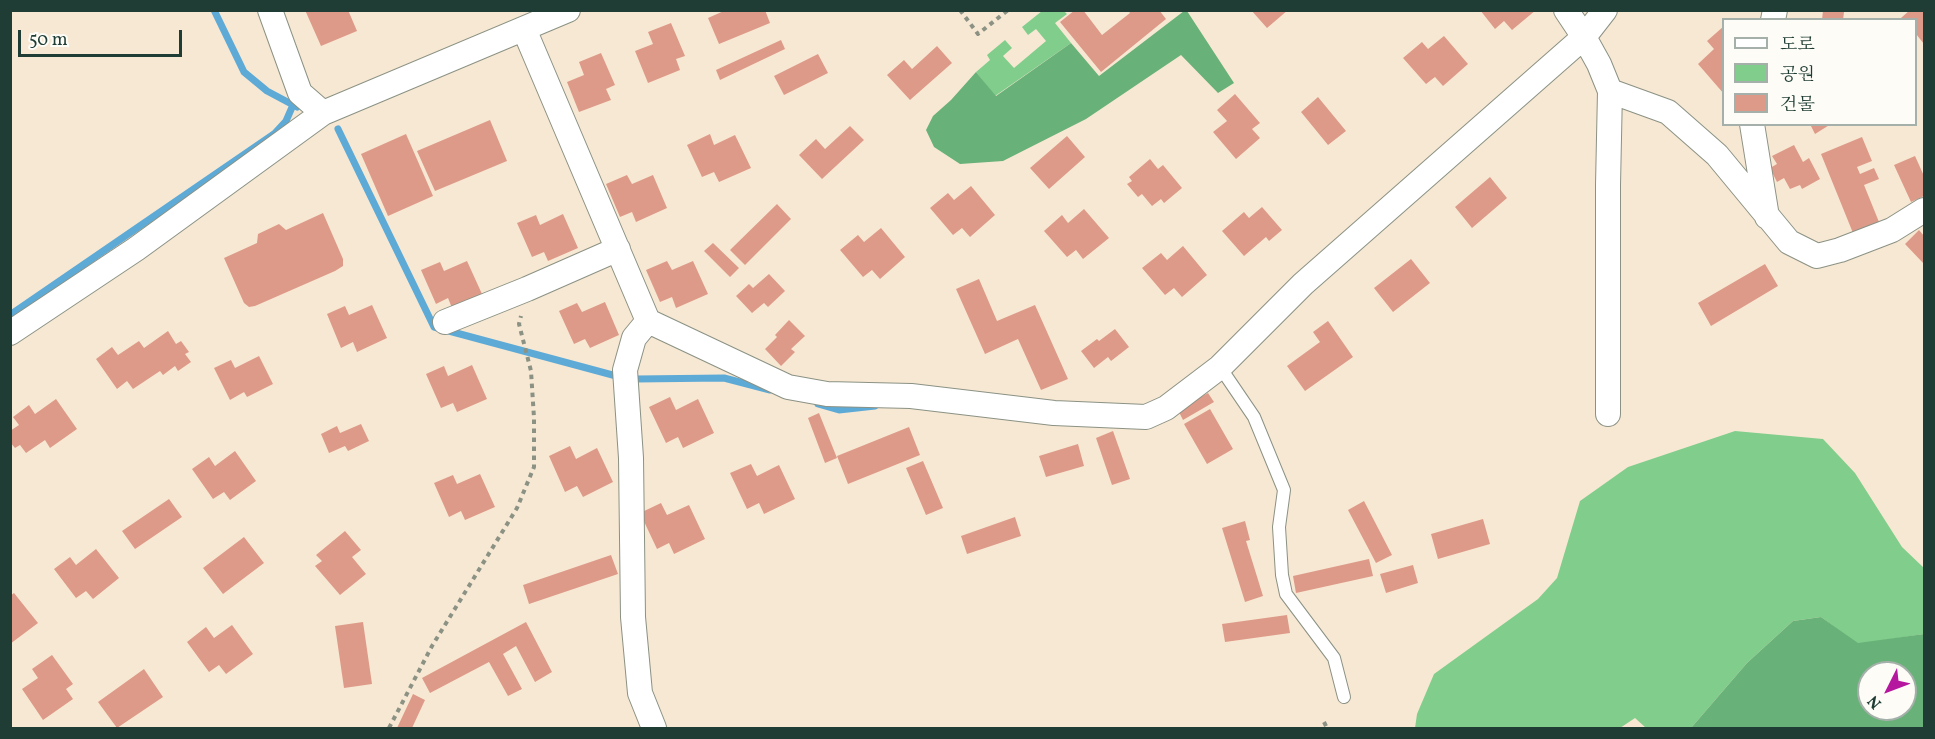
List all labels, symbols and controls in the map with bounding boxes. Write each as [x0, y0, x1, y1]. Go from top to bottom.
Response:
scale bar [21, 18, 184, 56]
legend [1722, 18, 1917, 126]
text: 50 m [29, 28, 68, 53]
text: 도로 [1780, 33, 1815, 58]
text: 공원 [1780, 63, 1815, 88]
text: 건물 [1780, 93, 1815, 118]
north arrow [1857, 661, 1917, 721]
text: N [1863, 690, 1887, 713]

